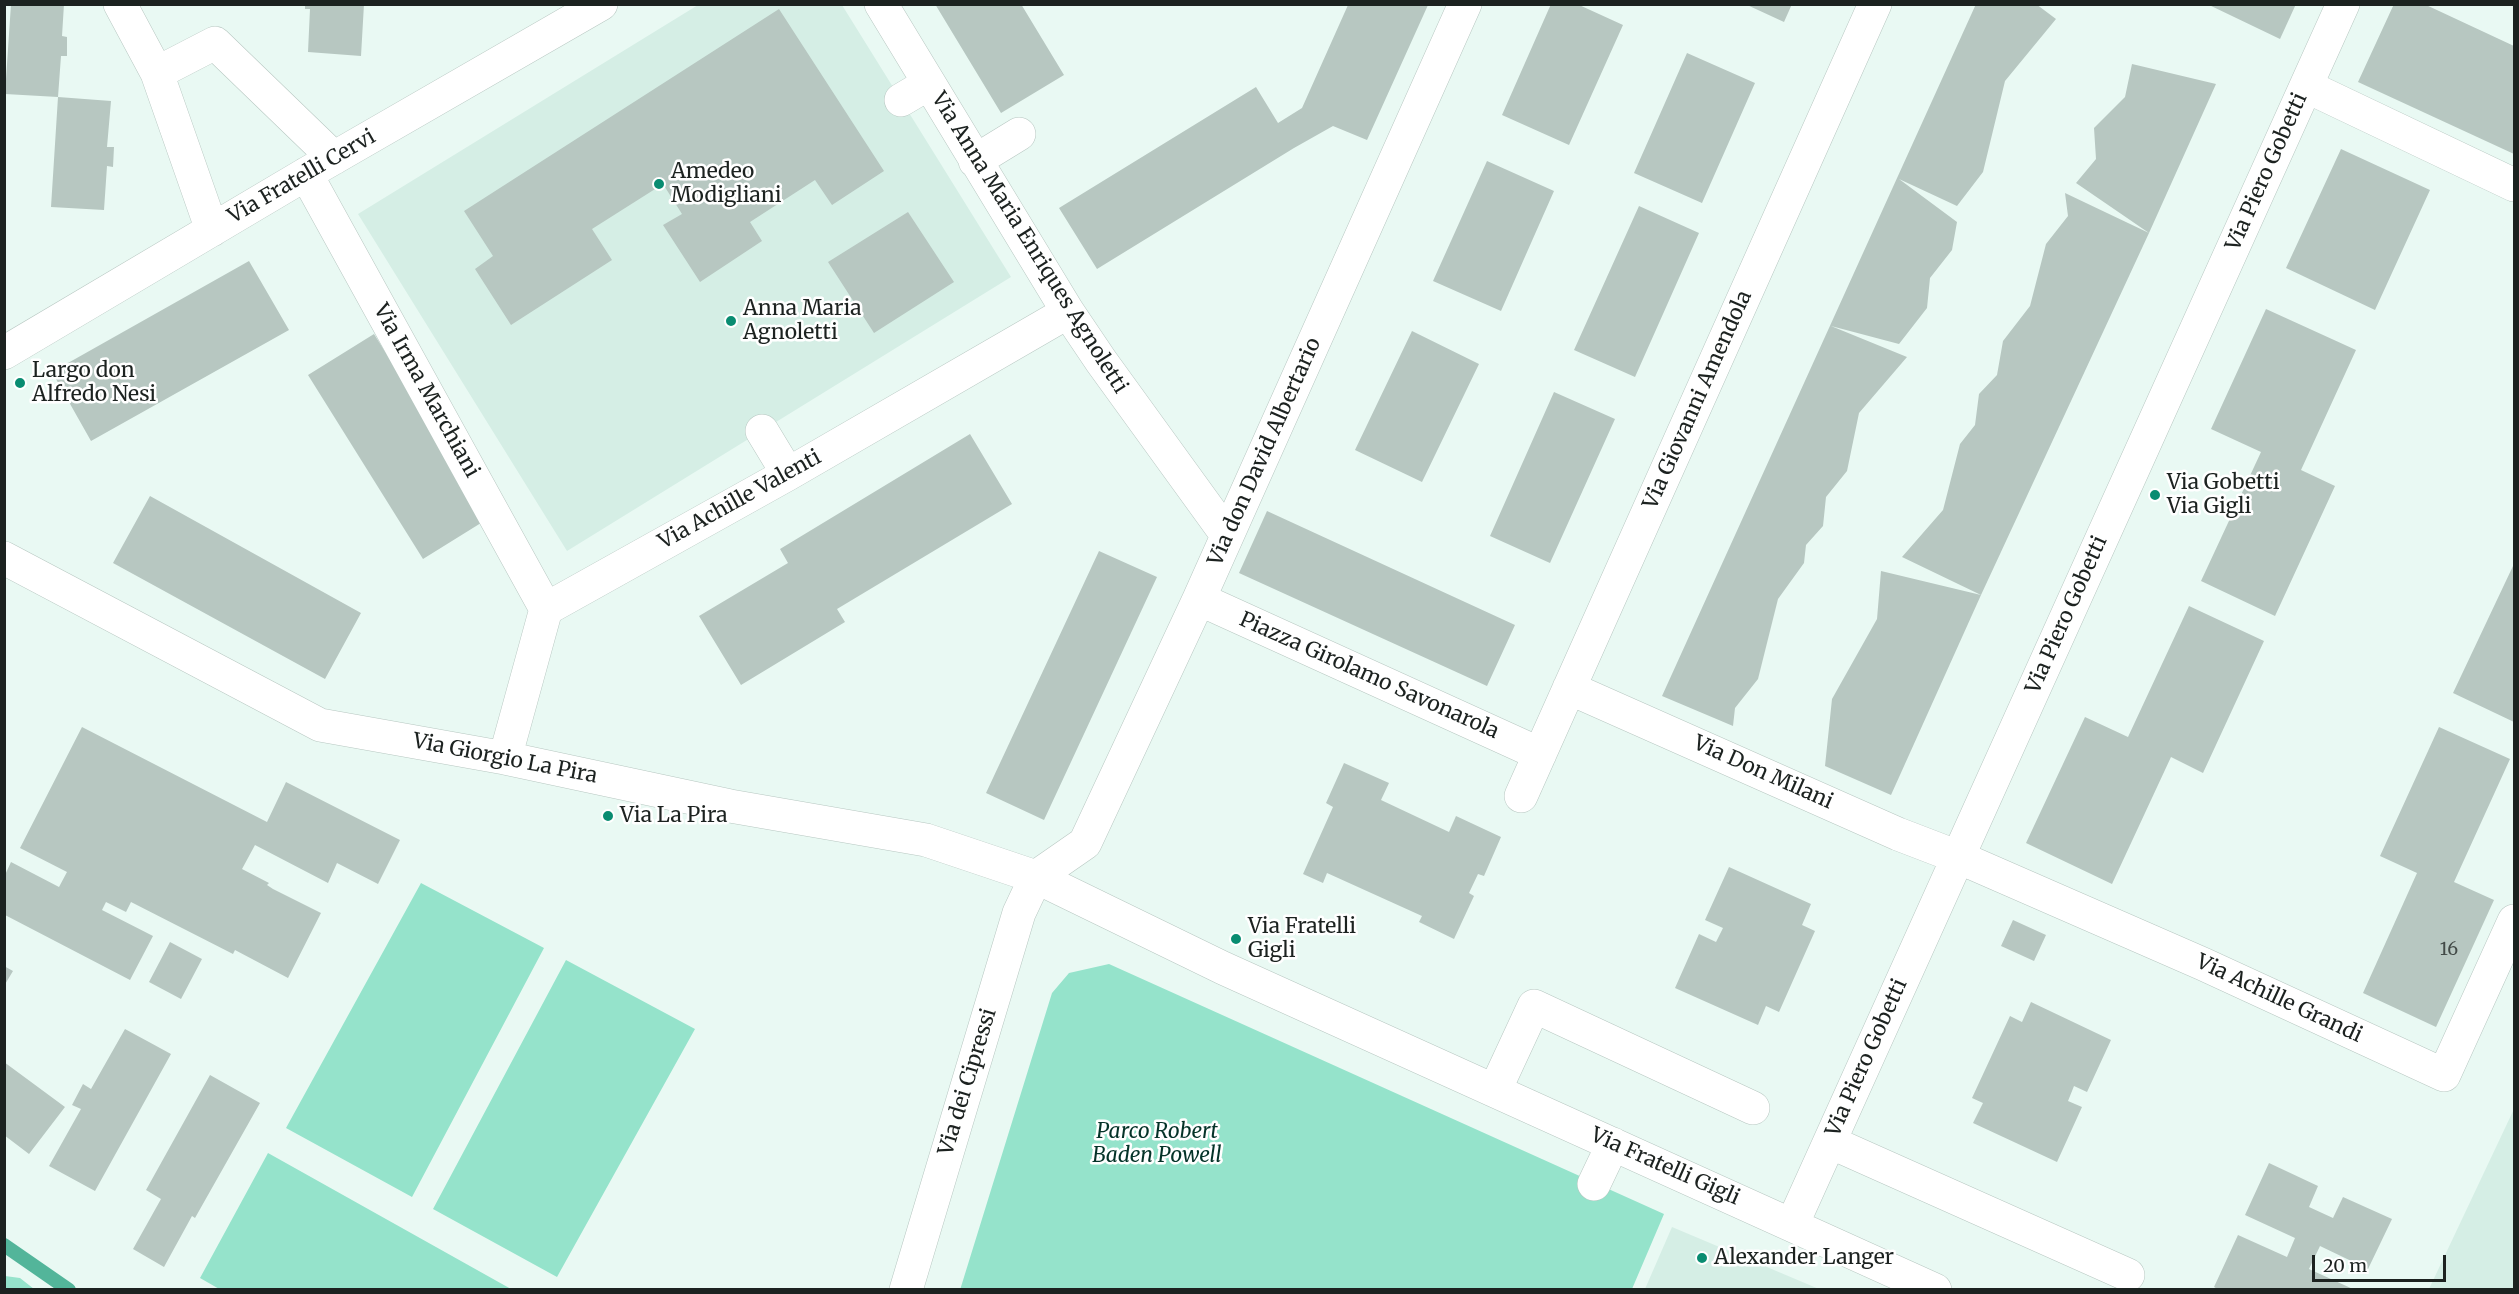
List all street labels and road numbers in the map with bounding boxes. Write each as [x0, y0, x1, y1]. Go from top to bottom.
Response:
street label: Via Anna Maria Enriques Agnoletti [925, 88, 1133, 398]
street label: Via Piero Gobetti [2221, 89, 2313, 255]
street label: Via Fratelli Cervi [224, 125, 380, 229]
street label: Via Giovanni Amendola [1638, 287, 1758, 513]
street label: Via Irma Marchiani [368, 300, 484, 482]
street label: Via don David Albertario [1203, 334, 1327, 570]
street label: Via Achille Valenti [654, 445, 826, 555]
street label: Via Piero Gobetti [2021, 532, 2113, 698]
street label: Piazza Girolamo Savonarola [1235, 607, 1503, 745]
street label: Via Giorgio La Pira [411, 729, 599, 789]
street label: Via Don Milani [1689, 731, 1837, 815]
street label: Via Achille Grandi [2192, 949, 2366, 1049]
street label: Via Piero Gobetti [1821, 975, 1913, 1141]
street label: Via dei Cipressi [934, 1005, 1002, 1159]
street label: Via Fratelli Gigli [1587, 1123, 1743, 1211]

